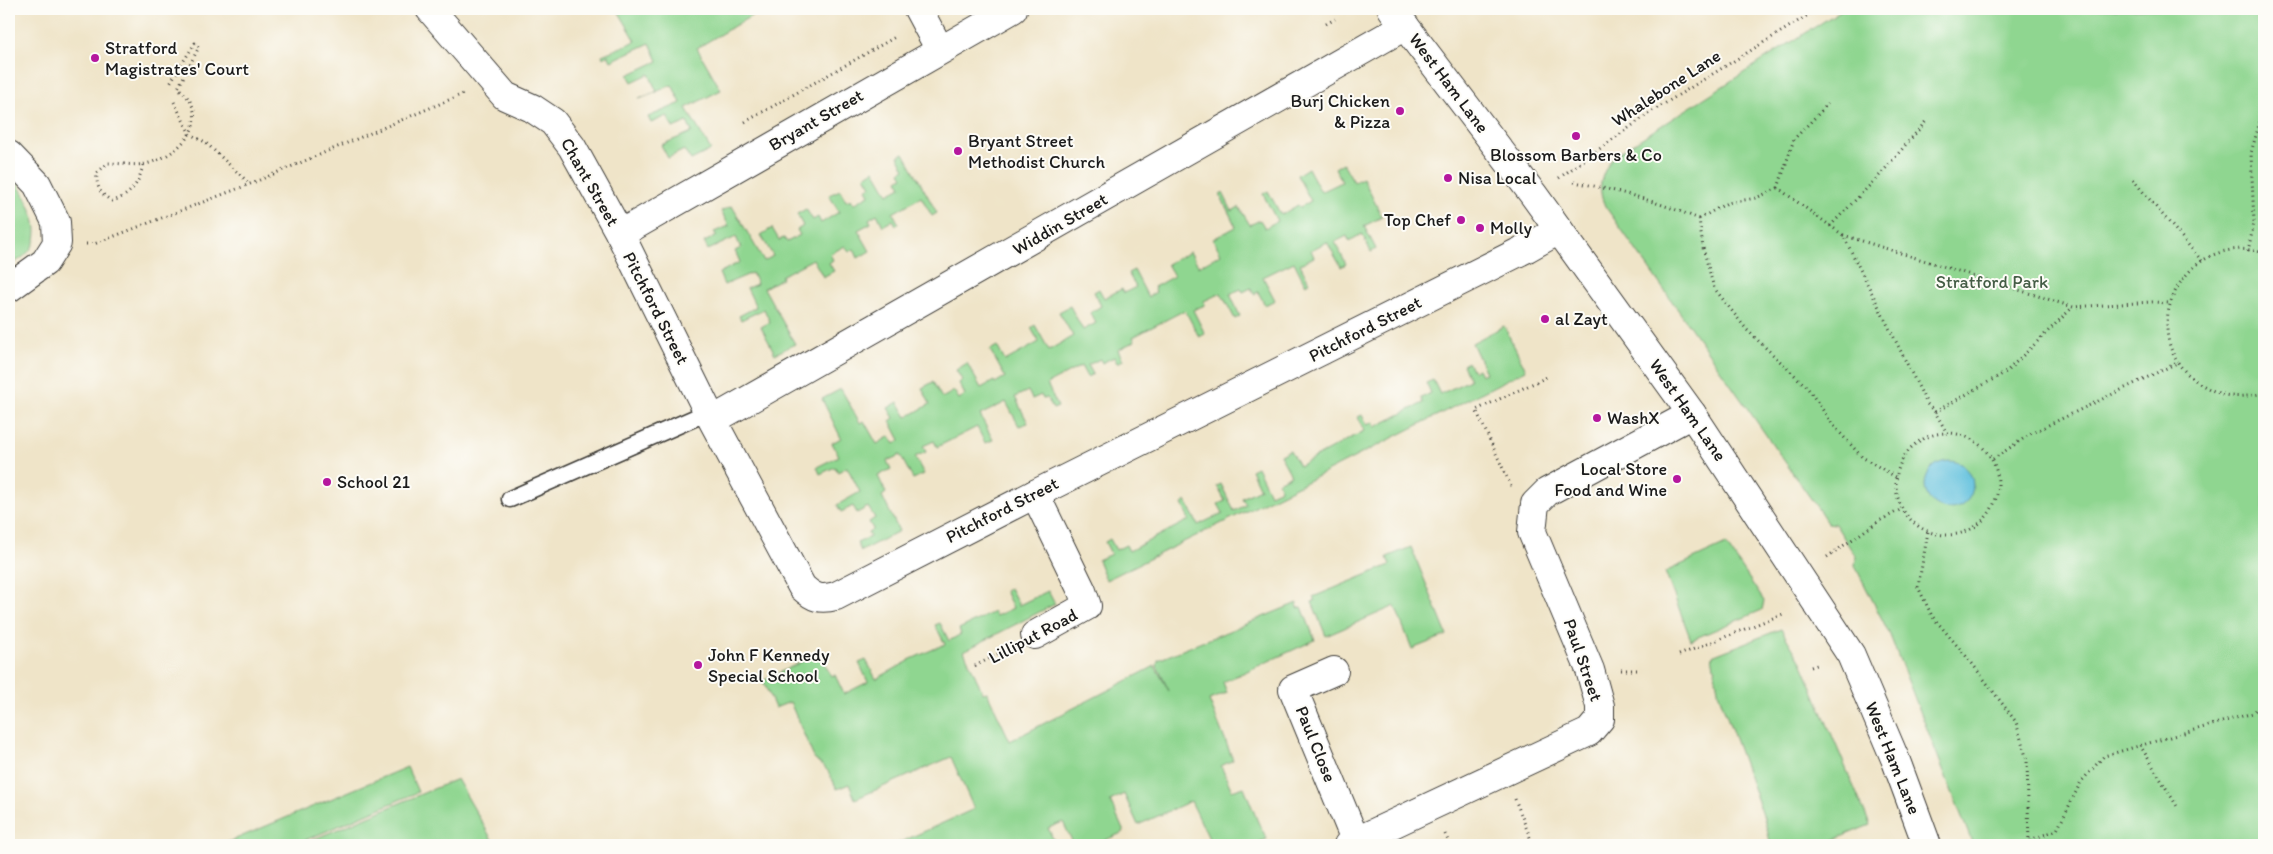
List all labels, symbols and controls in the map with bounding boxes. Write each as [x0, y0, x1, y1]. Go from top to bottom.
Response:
street label: West Ham Lane [1404, 29, 1494, 137]
place label: Stratford Magistrates' Court [105, 37, 249, 80]
street label: Whalebone Lane [1607, 45, 1725, 131]
marker: Stratford Magistrates' Court [89, 52, 101, 64]
street label: Bryant Street [765, 84, 867, 156]
place label: Burj Chicken & Pizza [1291, 90, 1390, 133]
marker: Burj Chicken & Pizza [1394, 105, 1406, 117]
place label: Bryant Street Methodist Church [968, 130, 1105, 173]
marker: Blossom Barbers & Co [1570, 130, 1582, 142]
street label: Chant Street [556, 134, 624, 230]
place label: Blossom Barbers & Co [1490, 144, 1662, 166]
marker: Bryant Street Methodist Church [952, 145, 964, 157]
place label: Nisa Local [1458, 167, 1537, 189]
marker: Nisa Local [1442, 172, 1454, 184]
street label: Widdin Street [1009, 188, 1112, 260]
place label: Top Chef [1384, 209, 1451, 231]
marker: Top Chef [1455, 214, 1467, 226]
place label: Molly [1490, 217, 1533, 239]
marker: Molly [1474, 222, 1486, 234]
street label: Pitchford Street [618, 248, 694, 368]
park label: Stratford Park [1936, 271, 2048, 293]
street label: Pitchford Street [1305, 291, 1425, 367]
place label: al Zayt [1555, 308, 1608, 330]
marker: al Zayt [1539, 313, 1551, 325]
street label: West Ham Lane [1645, 355, 1731, 465]
place label: WashX [1607, 407, 1659, 429]
marker: WashX [1591, 412, 1603, 424]
place label: Local Store Food and Wine [1555, 458, 1667, 501]
place label: School 21 [337, 471, 410, 493]
street label: Pitchford Street [942, 472, 1062, 548]
marker: Local Store Food and Wine [1671, 473, 1683, 485]
marker: School 21 [321, 476, 333, 488]
street label: Lilliput Road [985, 603, 1081, 669]
street label: Paul Street [1559, 616, 1607, 704]
place label: John F Kennedy Special School [708, 644, 830, 687]
marker: John F Kennedy Special School [692, 659, 704, 671]
street label: West Ham Lane [1860, 698, 1926, 818]
street label: Paul Close [1291, 703, 1341, 785]

